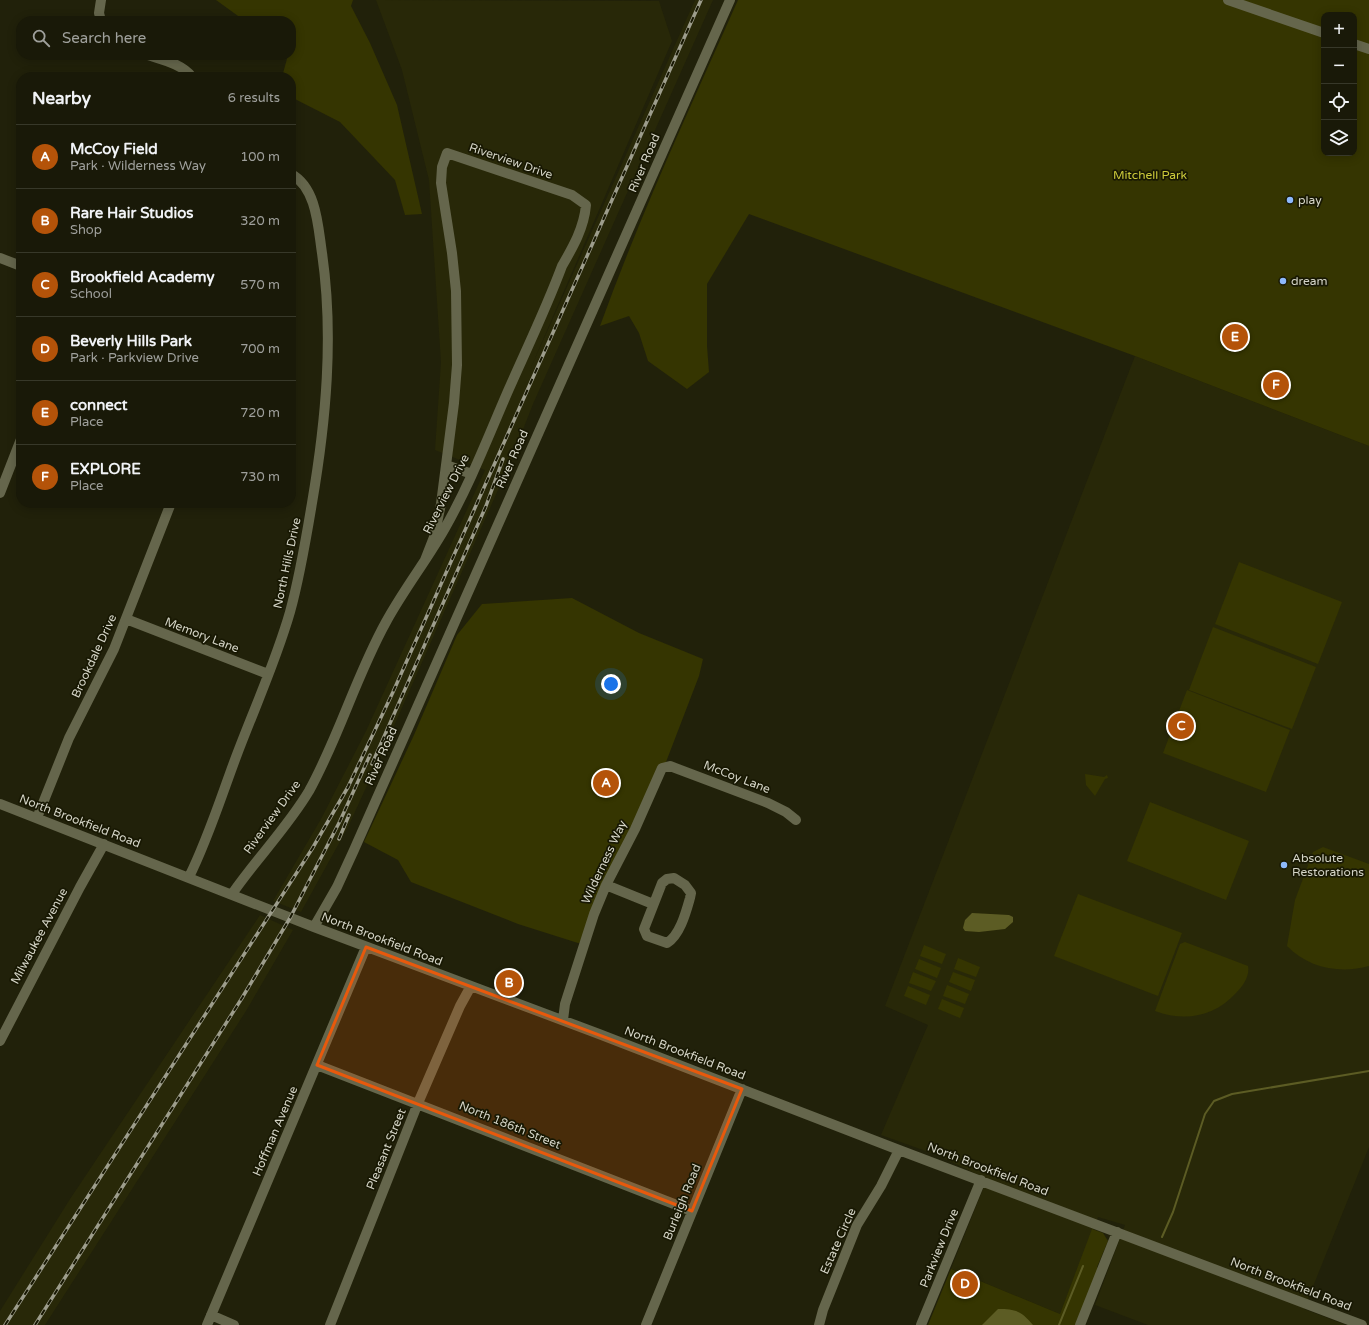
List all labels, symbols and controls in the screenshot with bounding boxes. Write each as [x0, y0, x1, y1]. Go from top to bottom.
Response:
map controls [1321, 12, 1357, 156]
button: + [1321, 12, 1357, 48]
search box [16, 16, 296, 60]
icon: search [30, 27, 52, 49]
text: Search here [62, 29, 146, 47]
button: − [1321, 48, 1357, 84]
button: locate [1321, 84, 1357, 120]
text: Nearby [32, 88, 91, 109]
text: 6 results [228, 90, 280, 106]
button: layers [1321, 120, 1357, 156]
street label: River Road [625, 132, 663, 194]
text: McCoy Field [70, 140, 158, 158]
street label: Riverview Drive [467, 140, 555, 182]
text: A [40, 149, 50, 165]
text: 100 m [240, 149, 280, 165]
text: Park · Wilderness Way [70, 158, 206, 174]
park label: Mitchell Park [1113, 168, 1188, 182]
place label: play [1298, 193, 1322, 207]
marker: play [1285, 195, 1295, 205]
text: Rare Hair Studios [70, 204, 193, 222]
text: B [40, 213, 50, 229]
text: 320 m [240, 213, 280, 229]
text: Shop [70, 222, 102, 238]
text: Brookfield Academy [70, 268, 214, 286]
place label: dream [1291, 274, 1328, 288]
marker: dream [1278, 276, 1288, 286]
text: C [40, 277, 50, 293]
text: 570 m [240, 277, 280, 293]
text: School [70, 286, 112, 302]
pin: E [1222, 322, 1248, 352]
text: Beverly Hills Park [70, 332, 192, 350]
text: D [40, 341, 50, 357]
text: 700 m [240, 341, 280, 357]
text: Park · Parkview Drive [70, 350, 199, 366]
pin: F [1263, 370, 1289, 400]
text: connect [70, 396, 128, 414]
text: E [41, 405, 49, 421]
text: 720 m [240, 405, 280, 421]
text: Place [70, 414, 103, 430]
street label: River Road [493, 428, 531, 490]
street label: Riverview Drive [420, 452, 472, 536]
text: EXPLORE [70, 460, 141, 478]
text: F [41, 469, 49, 485]
text: 730 m [240, 469, 280, 485]
text: Place [70, 478, 103, 494]
street label: North Hills Drive [271, 516, 304, 610]
street label: Brookdale Drive [69, 612, 120, 700]
street label: Memory Lane [163, 614, 241, 656]
your location [601, 674, 621, 694]
pin: C [1168, 711, 1194, 741]
street label: River Road [362, 725, 400, 787]
street label: McCoy Lane [702, 758, 773, 796]
pin: A [593, 768, 619, 798]
street label: Riverview Drive [241, 777, 303, 856]
street label: North Brookfield Road [18, 791, 142, 851]
street label: Wilderness Way [579, 818, 630, 906]
place label: Absolute Restorations [1292, 851, 1364, 879]
marker: Absolute Restorations [1279, 860, 1289, 870]
street label: Milwaukee Avenue [8, 885, 70, 987]
street label: North Brookfield Road [320, 909, 444, 969]
pin: B [496, 968, 522, 998]
street label: North Brookfield Road [623, 1023, 747, 1083]
street label: Hoffman Avenue [250, 1084, 300, 1178]
street label: North 186th Street [457, 1098, 563, 1152]
street label: Pleasant Street [363, 1106, 409, 1192]
street label: North Brookfield Road [926, 1139, 1050, 1199]
street label: Burleigh Road [660, 1162, 704, 1242]
street label: Estate Circle [817, 1206, 859, 1276]
street label: Parkview Drive [917, 1206, 961, 1290]
street label: North Brookfield Road [1229, 1254, 1353, 1314]
pin: D [952, 1269, 978, 1299]

